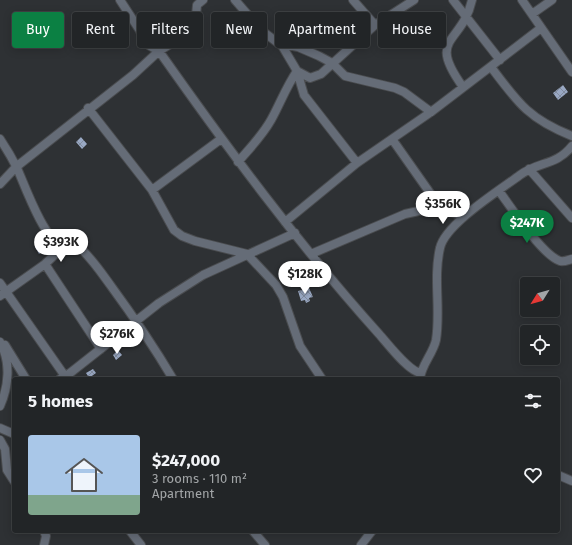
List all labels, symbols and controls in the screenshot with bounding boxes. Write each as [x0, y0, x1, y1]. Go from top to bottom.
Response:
chip: Buy [12, 12, 64, 48]
chip: Rent [72, 12, 129, 48]
chip: Filters [137, 12, 203, 48]
chip: New [211, 12, 267, 48]
chip: Apartment [275, 12, 370, 48]
chip: House [378, 12, 446, 48]
pin: $356K [415, 191, 471, 225]
text: $356K [425, 196, 461, 211]
pin: $247K [499, 210, 555, 244]
text: $247K [510, 215, 544, 230]
pin: $393K [33, 229, 89, 263]
text: $393K [43, 234, 79, 249]
pin: $128K [277, 261, 333, 295]
text: $128K [287, 266, 323, 281]
north arrow [520, 277, 560, 317]
map controls [520, 277, 560, 365]
pin: $276K [89, 321, 145, 355]
button: locate [520, 325, 560, 365]
text: $276K [99, 326, 135, 341]
icon: filters [522, 390, 544, 412]
text: 5 homes [28, 391, 93, 412]
text: $247,000 [152, 450, 220, 471]
icon: home [60, 451, 108, 499]
icon: heart [522, 464, 544, 486]
text: 3 rooms · 110 m² [152, 471, 247, 486]
text: Apartment [152, 486, 214, 501]

